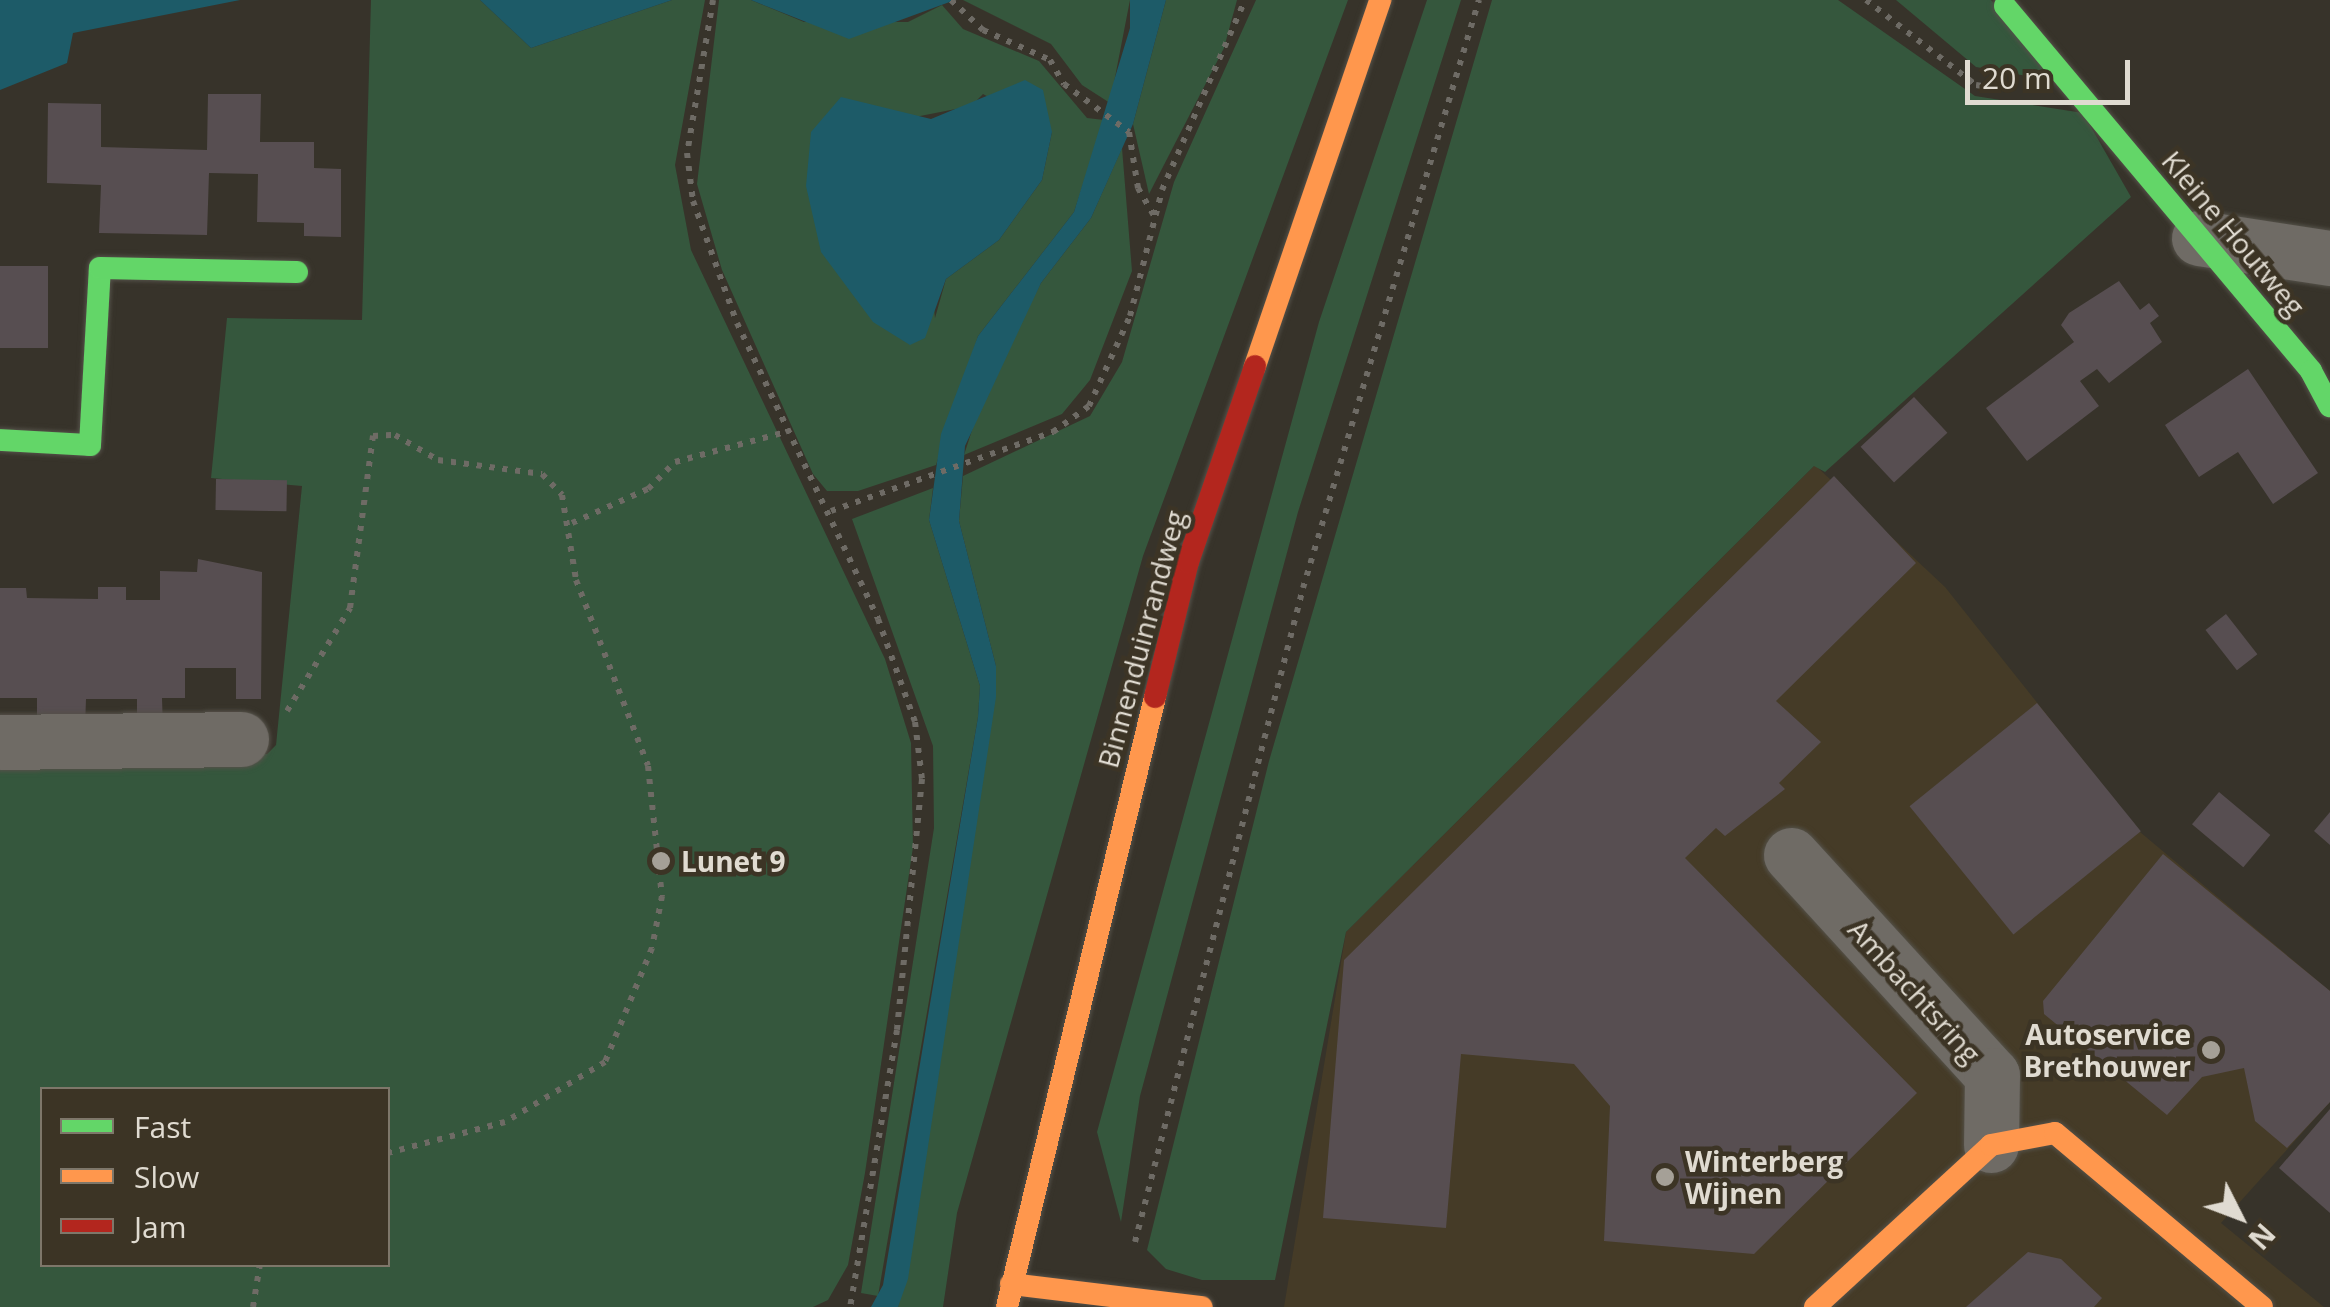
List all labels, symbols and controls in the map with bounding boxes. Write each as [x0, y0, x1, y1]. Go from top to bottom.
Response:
scale bar [1970, 40, 2135, 102]
text: 20 m [1982, 57, 2052, 98]
street label: Kleine Houtweg [2155, 144, 2313, 322]
street label: Binnenduinrandweg [1090, 507, 1192, 771]
place label: Lunet 9 [681, 844, 786, 878]
marker: Lunet 9 [650, 850, 672, 872]
street label: Ambachtsring [1842, 912, 1988, 1070]
place label: Autoservice Brethouwer [2023, 1017, 2191, 1083]
marker: Autoservice Brethouwer [2200, 1039, 2222, 1061]
legend [40, 1087, 390, 1267]
text: Fast [134, 1106, 191, 1147]
place label: Winterberg Wijnen [1685, 1144, 1843, 1210]
text: Slow [134, 1156, 199, 1197]
marker: Winterberg Wijnen [1654, 1166, 1676, 1188]
north arrow [2190, 1167, 2290, 1267]
text: Jam [134, 1206, 187, 1247]
text: N [2241, 1216, 2284, 1258]

